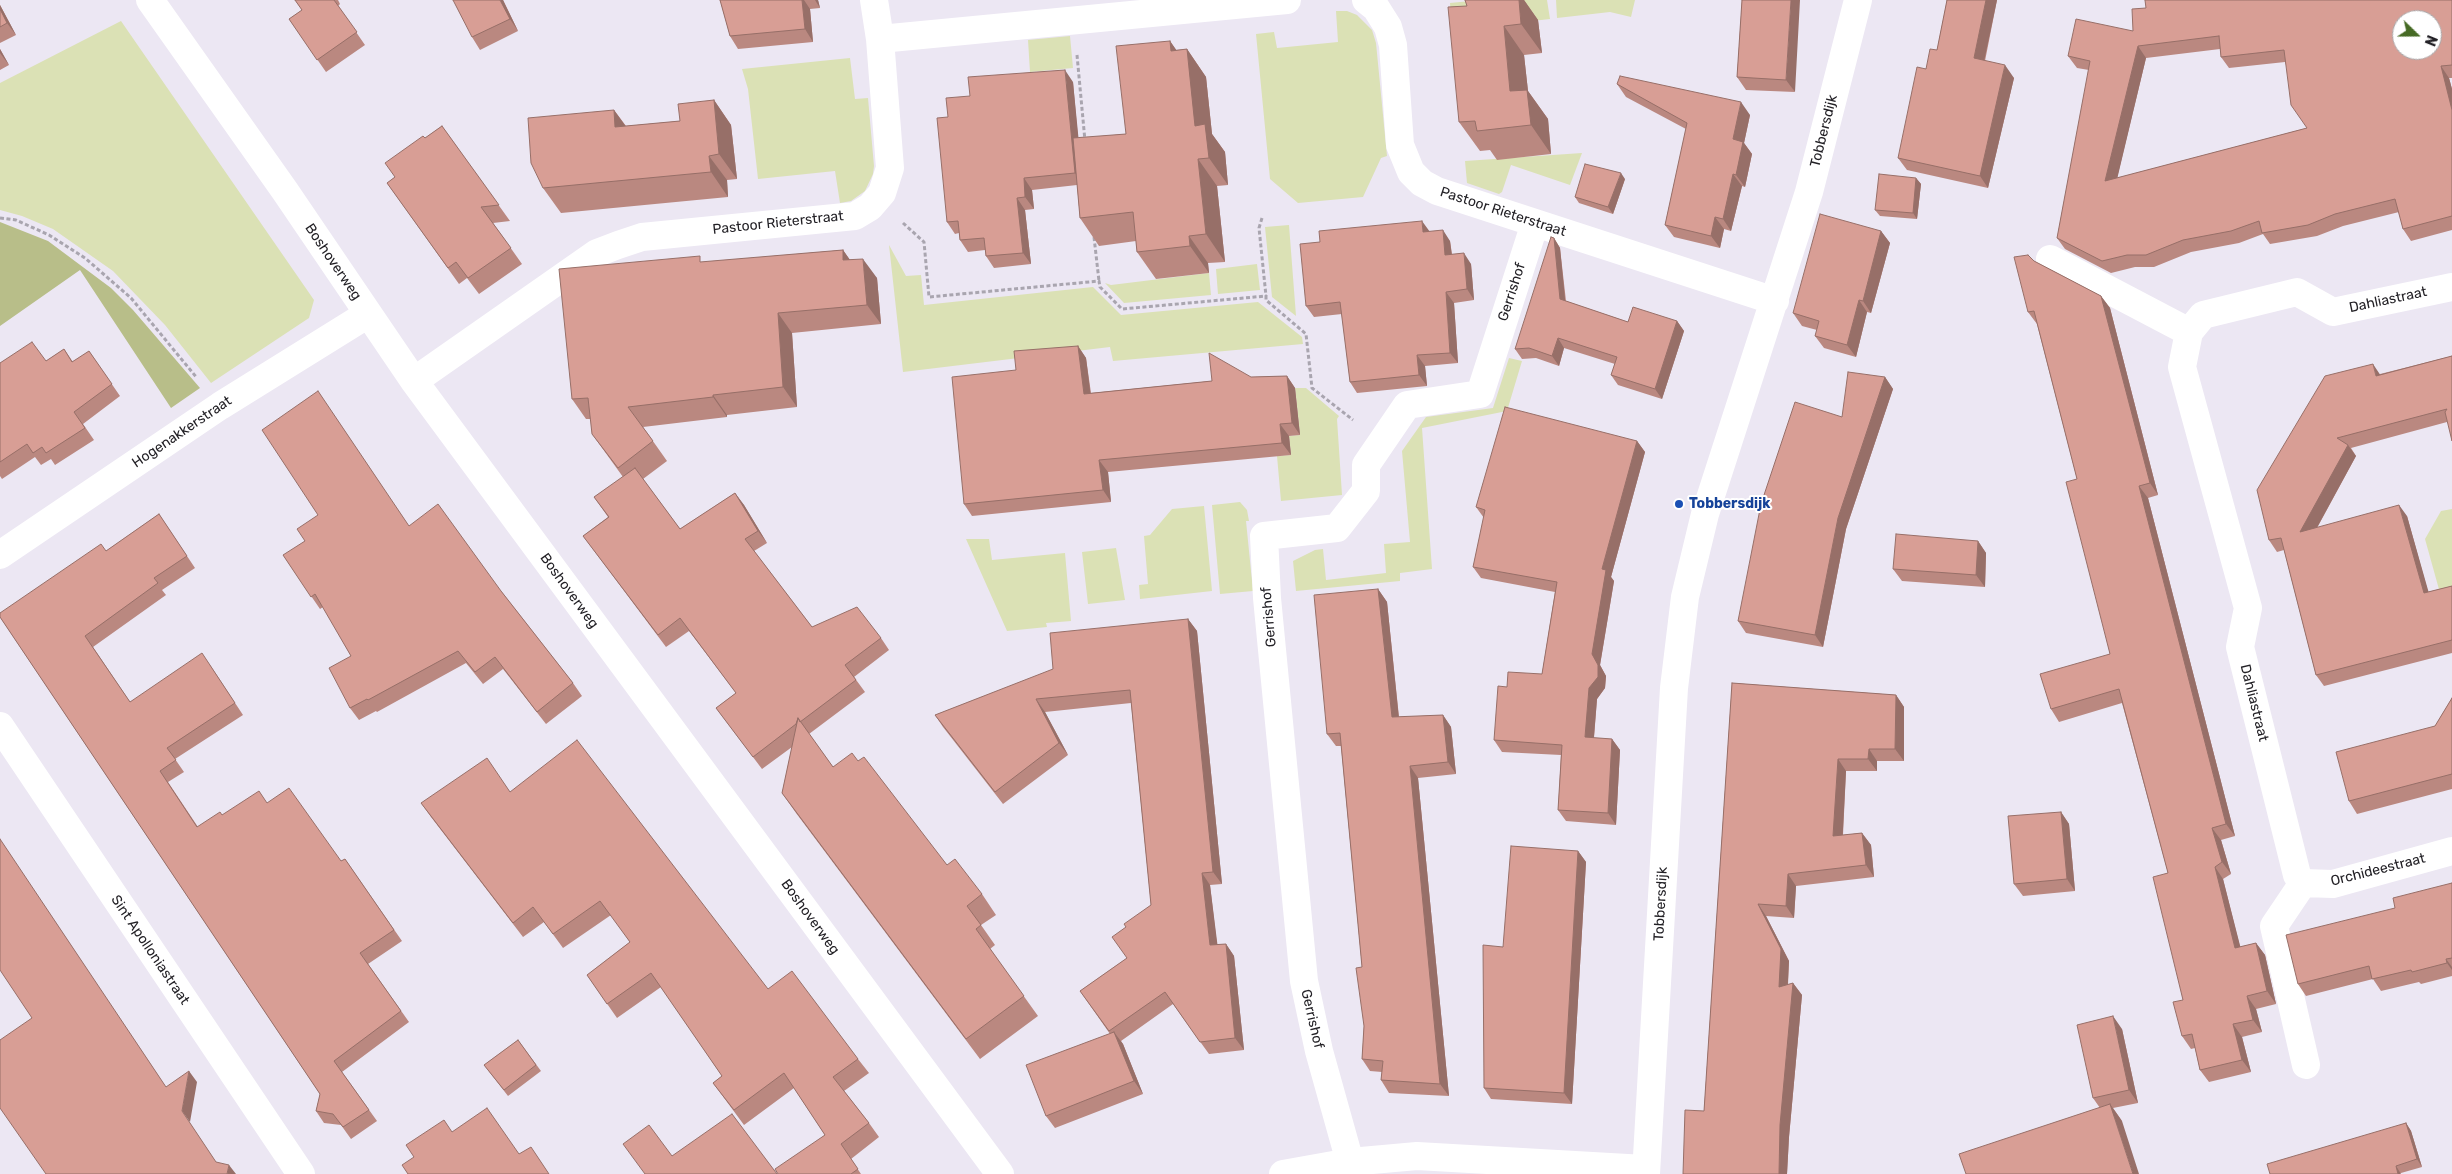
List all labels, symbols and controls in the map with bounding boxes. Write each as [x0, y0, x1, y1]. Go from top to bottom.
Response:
north arrow [2392, 10, 2442, 60]
text: N [2421, 33, 2440, 48]
street label: Tobbersdijk [1807, 93, 1841, 169]
street label: Pastoor Rieterstraat [1438, 184, 1568, 240]
street label: Pastoor Rieterstraat [712, 208, 844, 238]
street label: Boshoverweg [301, 221, 365, 303]
street label: Gerrishof [1495, 261, 1529, 323]
street label: Dahliastraat [2348, 284, 2428, 316]
street label: Hogenakkerstraat [129, 392, 235, 472]
place label: Tobbersdijk [1689, 496, 1770, 512]
marker: Tobbersdijk [1673, 498, 1685, 510]
street label: Boshoverweg [536, 550, 602, 632]
street label: Gerrishof [1258, 586, 1280, 648]
street label: Dahliastraat [2236, 663, 2272, 743]
street label: Orchideestraat [2329, 850, 2427, 890]
street label: Tobbersdijk [1651, 866, 1671, 942]
street label: Boshoverweg [777, 876, 843, 958]
street label: Sint Apolloniastraat [107, 892, 193, 1008]
street label: Gerrishof [1297, 988, 1327, 1050]

